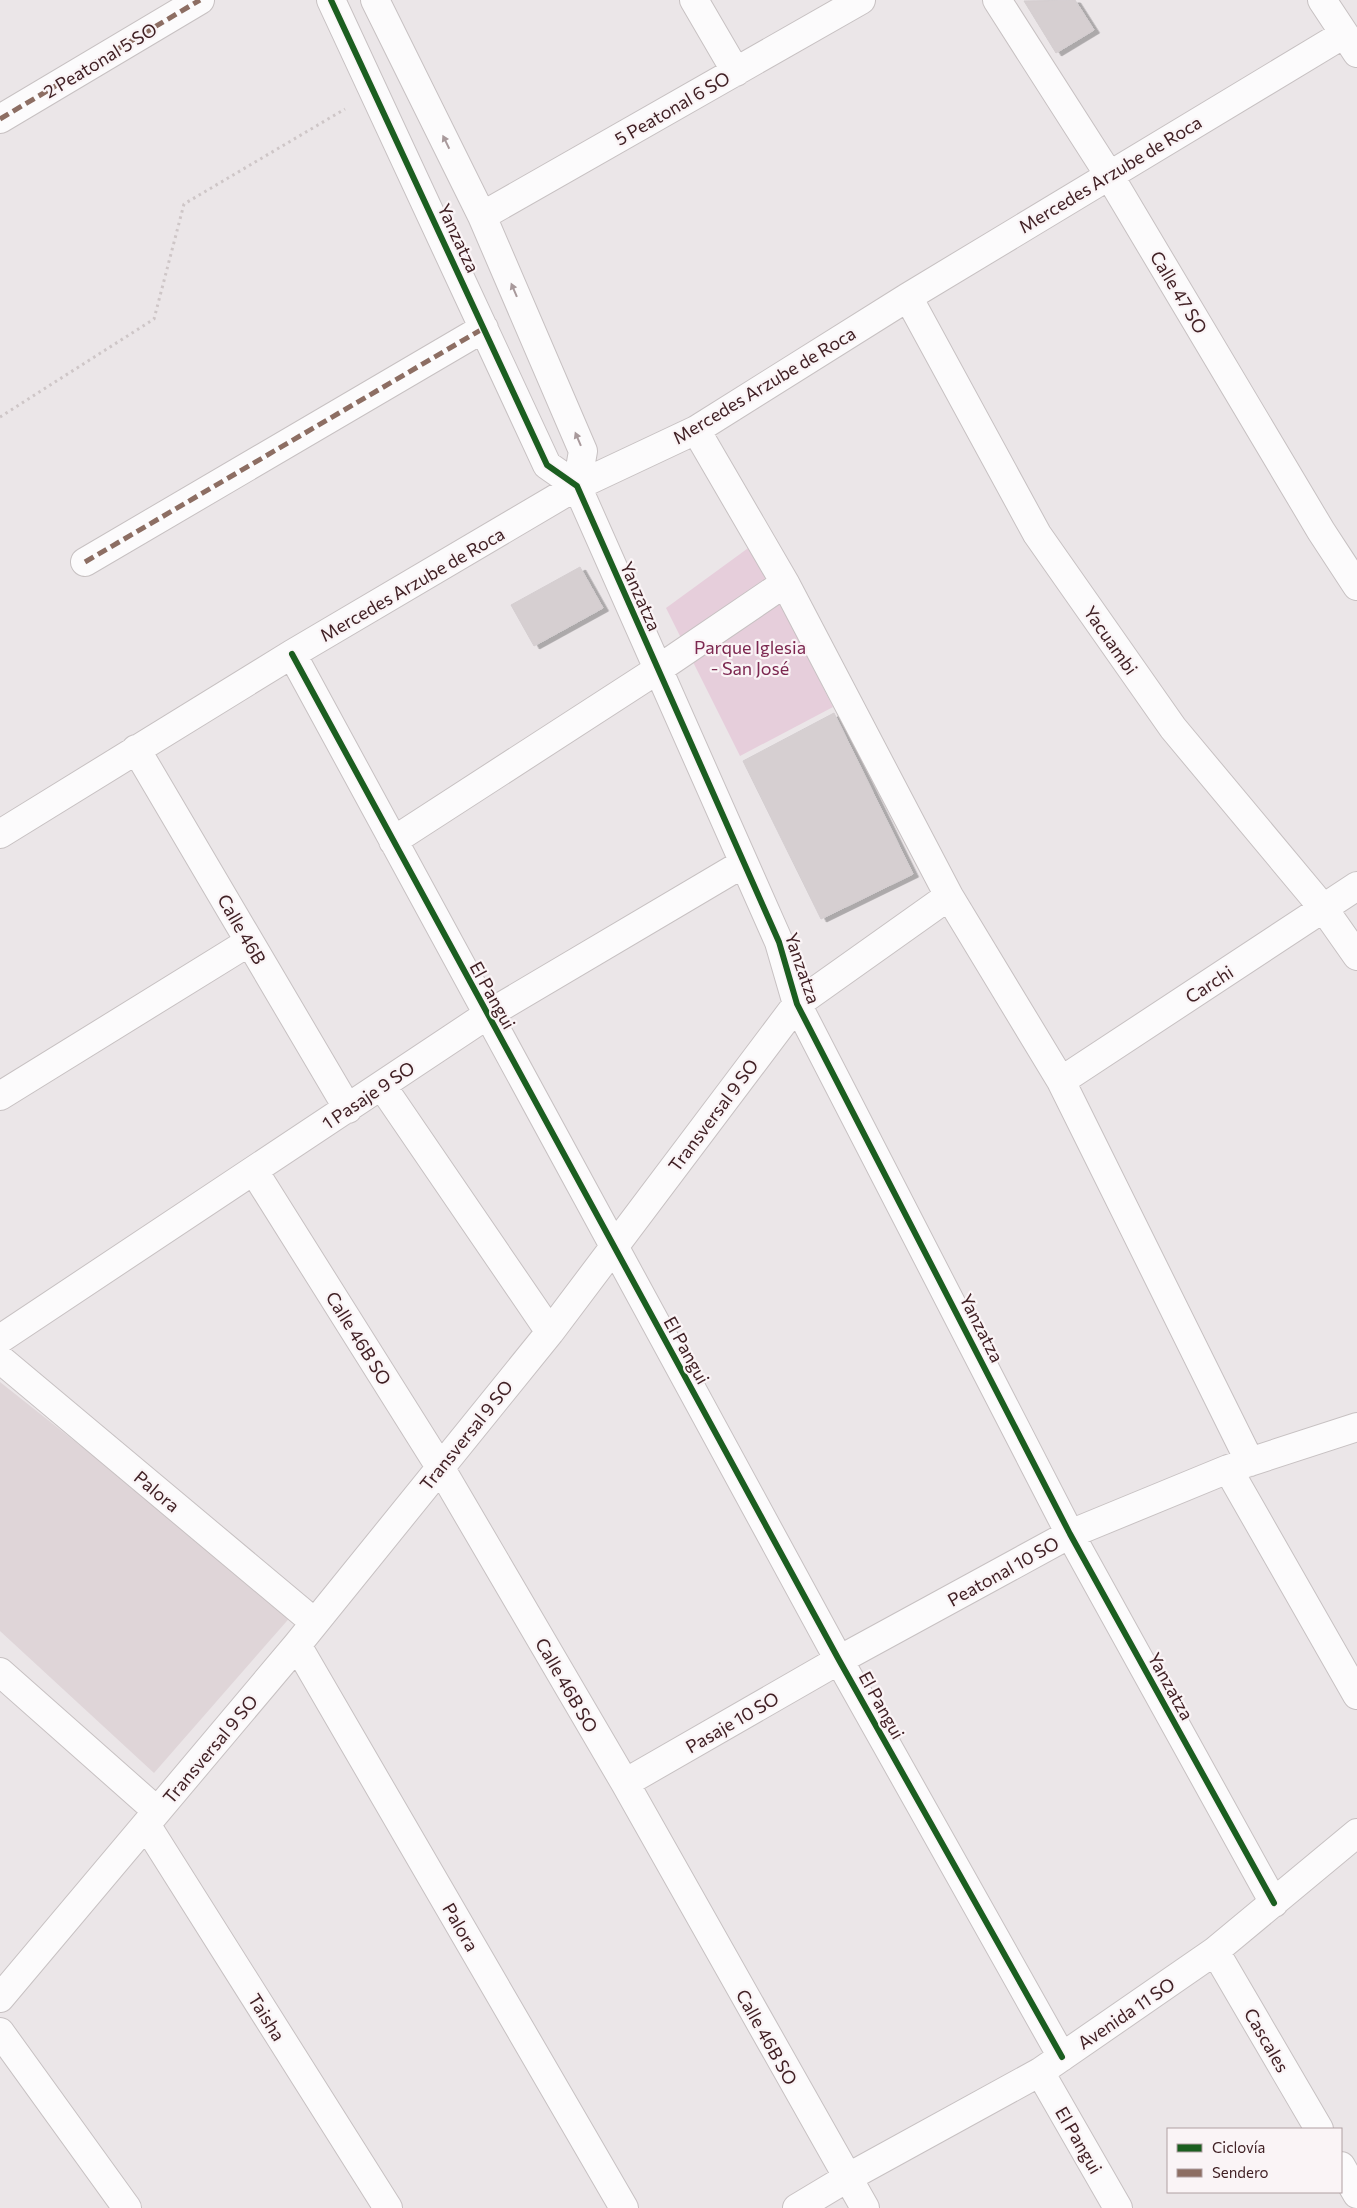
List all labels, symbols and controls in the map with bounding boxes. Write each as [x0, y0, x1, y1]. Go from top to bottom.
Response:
street label: 2 Peatonal 5 SO [39, 18, 161, 102]
street label: 5 Peatonal 6 SO [611, 66, 733, 150]
street label: Mercedes Arzube de Roca [1015, 111, 1205, 237]
one-way arrow [442, 135, 450, 150]
street label: Yanzatza [433, 200, 485, 276]
street label: Calle 47 SO [1146, 247, 1212, 337]
one-way arrow [509, 283, 517, 297]
street label: Mercedes Arzube de Roca [669, 322, 859, 448]
one-way arrow [573, 432, 581, 446]
street label: Mercedes Arzube de Roca [316, 522, 508, 646]
street label: Yanzatza [616, 558, 666, 634]
street label: Yacuambi [1079, 601, 1143, 679]
park label: Parque Iglesia - San José [694, 636, 806, 679]
street label: Calle 46B [213, 890, 271, 968]
street label: Yanzatza [781, 930, 825, 1006]
street label: El Pangui [465, 957, 521, 1033]
street label: Carchi [1181, 960, 1237, 1008]
street label: Transversal 9 SO [663, 1054, 763, 1176]
street label: 1 Pasaje 9 SO [318, 1056, 418, 1134]
street label: Calle 46B SO [322, 1287, 396, 1389]
street label: Yanzatza [955, 1290, 1009, 1366]
street label: El Pangui [659, 1312, 715, 1388]
street label: Transversal 9 SO [415, 1375, 517, 1495]
street label: Palora [130, 1466, 184, 1516]
street label: Peatonal 10 SO [944, 1531, 1062, 1611]
street label: Calle 46B SO [531, 1634, 603, 1736]
street label: Yanzatza [1143, 1648, 1199, 1724]
street label: El Pangui [854, 1667, 910, 1743]
street label: Pasaje 10 SO [681, 1686, 783, 1758]
street label: Transversal 9 SO [158, 1690, 262, 1808]
street label: Palora [438, 1899, 484, 1955]
street label: Avenida 11 SO [1073, 1972, 1179, 2054]
street label: Calle 46B SO [732, 1985, 802, 2089]
street label: Taisha [244, 1989, 290, 2045]
street label: Cascales [1240, 2004, 1294, 2076]
street label: El Pangui [1051, 2102, 1107, 2178]
legend [1167, 2128, 1342, 2193]
text: Ciclovía [1212, 2138, 1265, 2156]
text: Sendero [1212, 2163, 1269, 2181]

